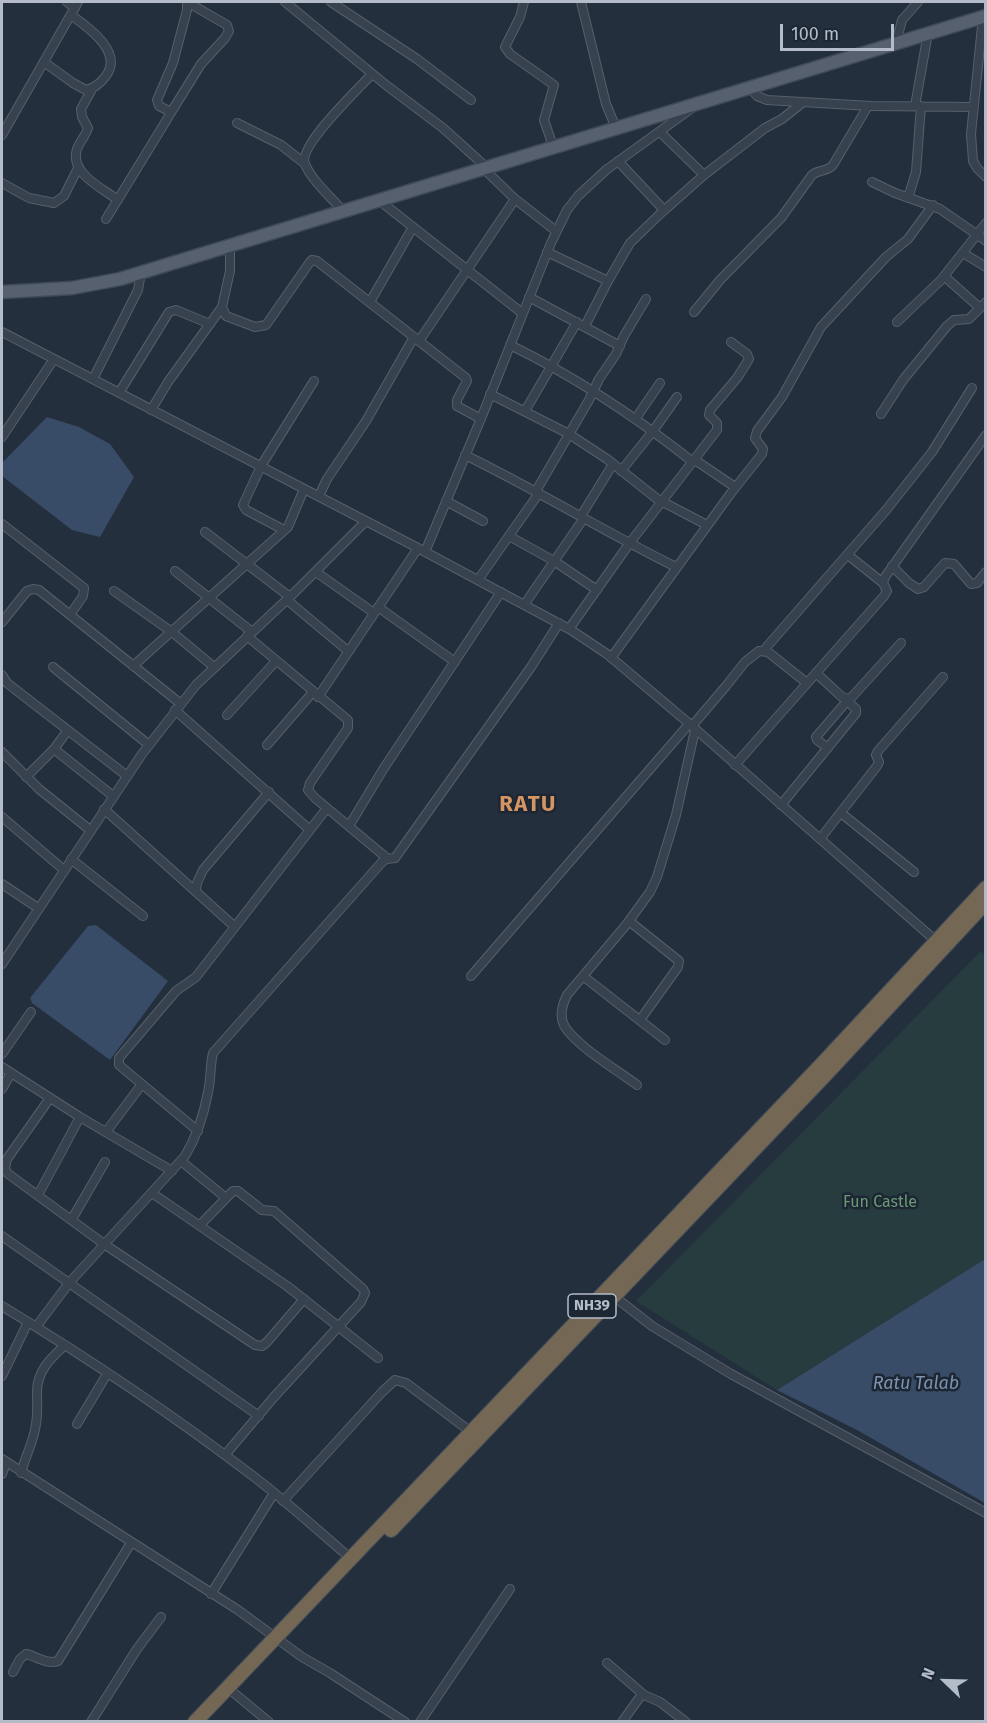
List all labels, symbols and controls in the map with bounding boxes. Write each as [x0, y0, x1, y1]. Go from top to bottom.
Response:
scale bar [783, 12, 897, 50]
text: 100 m [791, 23, 839, 45]
district label: RATU [499, 792, 557, 818]
park label: Fun Castle [843, 1193, 917, 1213]
road number: NH39 [568, 1294, 616, 1318]
water label: Ratu Talab [873, 1373, 959, 1395]
north arrow [915, 1651, 975, 1711]
text: N [917, 1665, 939, 1682]

